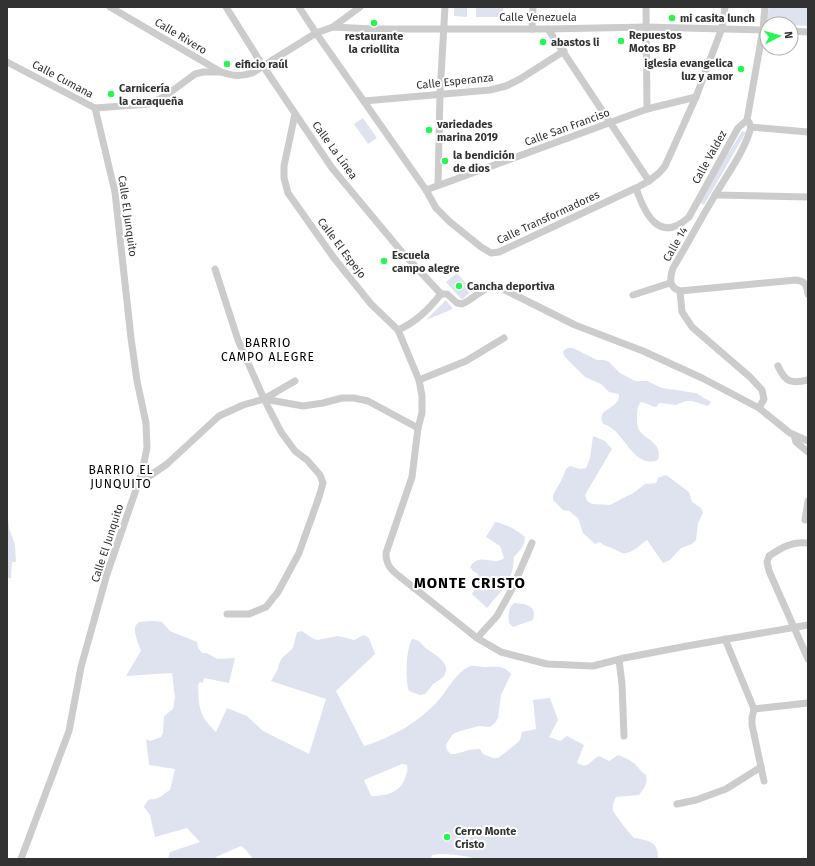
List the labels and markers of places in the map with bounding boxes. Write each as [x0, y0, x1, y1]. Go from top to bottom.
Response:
place label: mi casita lunch [680, 12, 755, 25]
marker: mi casita lunch [667, 13, 677, 23]
marker: restaurante la criollita [369, 18, 379, 28]
place label: Repuestos Motos BP [629, 29, 682, 55]
place label: restaurante la criollita [345, 30, 403, 56]
place label: abastos li [551, 36, 599, 49]
marker: Repuestos Motos BP [616, 36, 626, 46]
marker: abastos li [538, 37, 548, 47]
place label: iglesia evangelica luz y amor [644, 57, 734, 83]
place label: eificio raúl [235, 58, 289, 71]
marker: eificio raúl [222, 59, 232, 69]
marker: iglesia evangelica luz y amor [736, 64, 746, 74]
place label: Carnicería la caraqueña [119, 82, 183, 108]
marker: Carnicería la caraqueña [106, 89, 116, 99]
place label: variedades marina 2019 [436, 118, 498, 144]
marker: variedades marina 2019 [424, 125, 434, 135]
place label: la bendición de dios [453, 149, 515, 175]
marker: la bendición de dios [440, 156, 450, 166]
place label: Escuela campo alegre [392, 249, 460, 275]
marker: Escuela campo alegre [379, 256, 389, 266]
place label: Cancha deportiva [467, 280, 555, 293]
marker: Cancha deportiva [454, 281, 464, 291]
place label: Cerro Monte Cristo [455, 825, 516, 851]
marker: Cerro Monte Cristo [442, 832, 452, 842]

